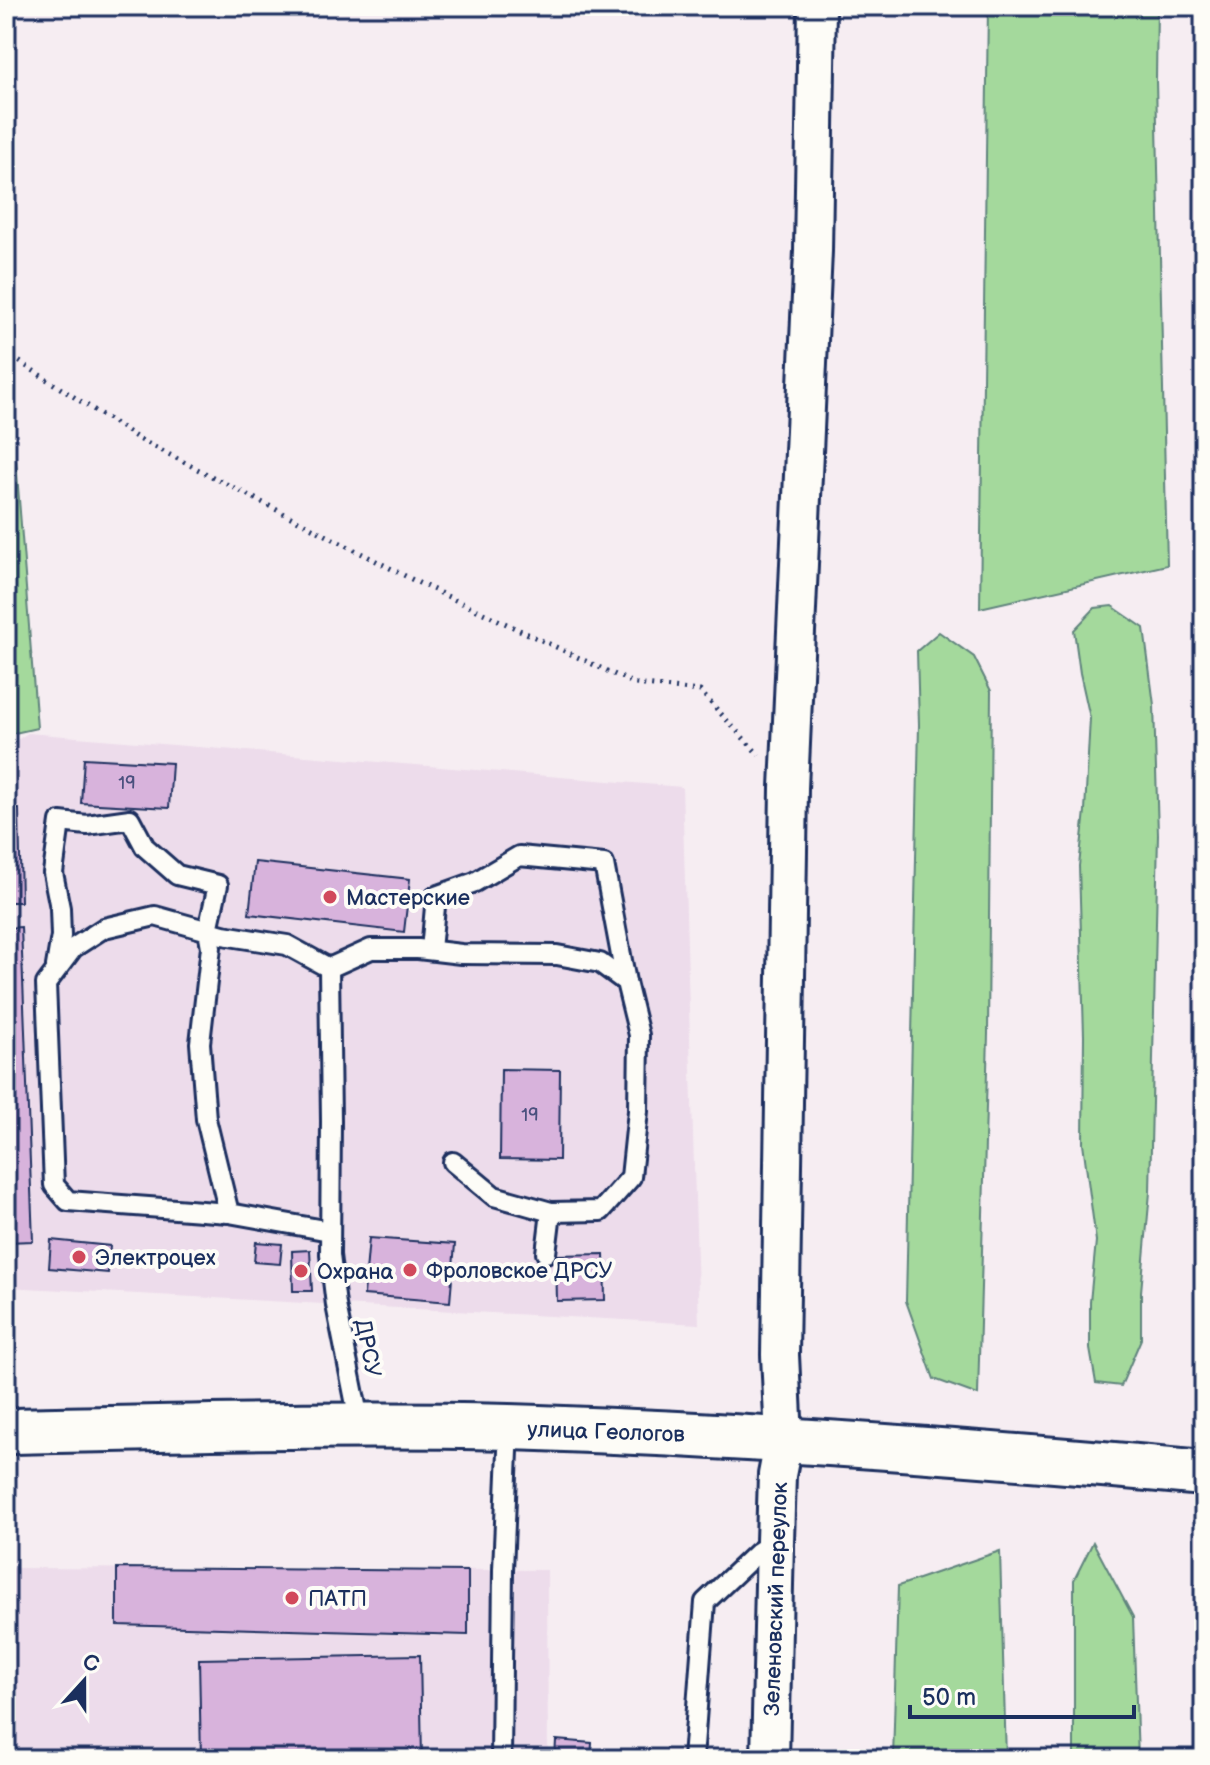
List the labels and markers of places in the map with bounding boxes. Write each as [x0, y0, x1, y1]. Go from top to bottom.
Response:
place label: Мастерские [346, 885, 470, 912]
marker: Мастерские [321, 888, 339, 906]
place label: Электроцех [95, 1245, 216, 1272]
marker: Электроцех [70, 1248, 88, 1266]
place label: Фроловское ДРСУ [426, 1258, 613, 1285]
place label: Охрана [317, 1259, 394, 1286]
marker: Фроловское ДРСУ [401, 1261, 419, 1279]
marker: Охрана [292, 1262, 310, 1280]
place label: ПАТП [308, 1586, 367, 1613]
marker: ПАТП [283, 1589, 301, 1607]

